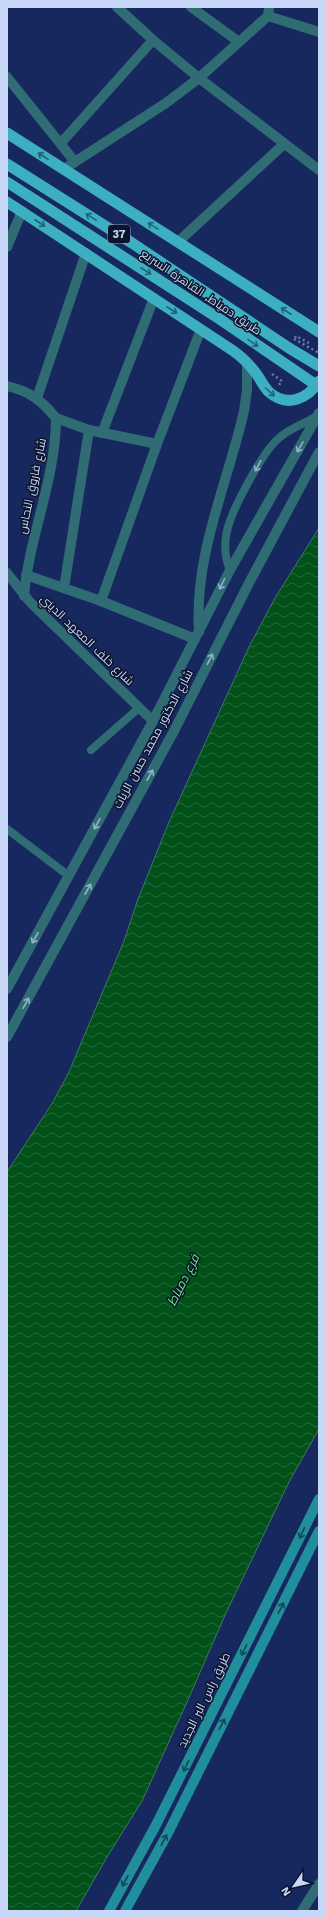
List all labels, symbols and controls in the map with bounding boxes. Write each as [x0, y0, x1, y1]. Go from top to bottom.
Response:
one-way arrow [38, 152, 49, 160]
one-way arrow [86, 213, 97, 221]
one-way arrow [34, 219, 45, 227]
one-way arrow [148, 222, 159, 230]
road number: 37 [108, 225, 130, 243]
street label: طريق دمياط, القاهرة السريع [137, 246, 264, 339]
one-way arrow [140, 267, 151, 275]
one-way arrow [166, 306, 177, 314]
one-way arrow [281, 307, 292, 315]
one-way arrow [247, 339, 259, 347]
one-way arrow [265, 387, 275, 396]
street label: شارع فاروق النحاس [15, 437, 50, 535]
one-way arrow [295, 441, 303, 453]
one-way arrow [254, 460, 262, 472]
one-way arrow [218, 578, 226, 590]
street label: شارع خلف المعهد الديني [35, 592, 137, 691]
one-way arrow [207, 654, 214, 666]
street label: شارع الدكتور محمد حسن الزيات [110, 667, 197, 811]
one-way arrow [147, 769, 154, 781]
one-way arrow [93, 818, 101, 830]
one-way arrow [84, 883, 92, 895]
one-way arrow [31, 932, 38, 944]
one-way arrow [22, 997, 30, 1009]
water label: فرع دمياط [164, 1251, 205, 1309]
one-way arrow [297, 1527, 305, 1539]
one-way arrow [278, 1602, 285, 1614]
one-way arrow [239, 1644, 247, 1656]
street label: طريق راس البر الجديد [175, 1650, 233, 1750]
one-way arrow [219, 1718, 227, 1730]
one-way arrow [181, 1760, 189, 1772]
one-way arrow [161, 1834, 168, 1846]
north arrow [274, 1866, 314, 1906]
one-way arrow [121, 1875, 129, 1887]
text: N [278, 1884, 294, 1898]

